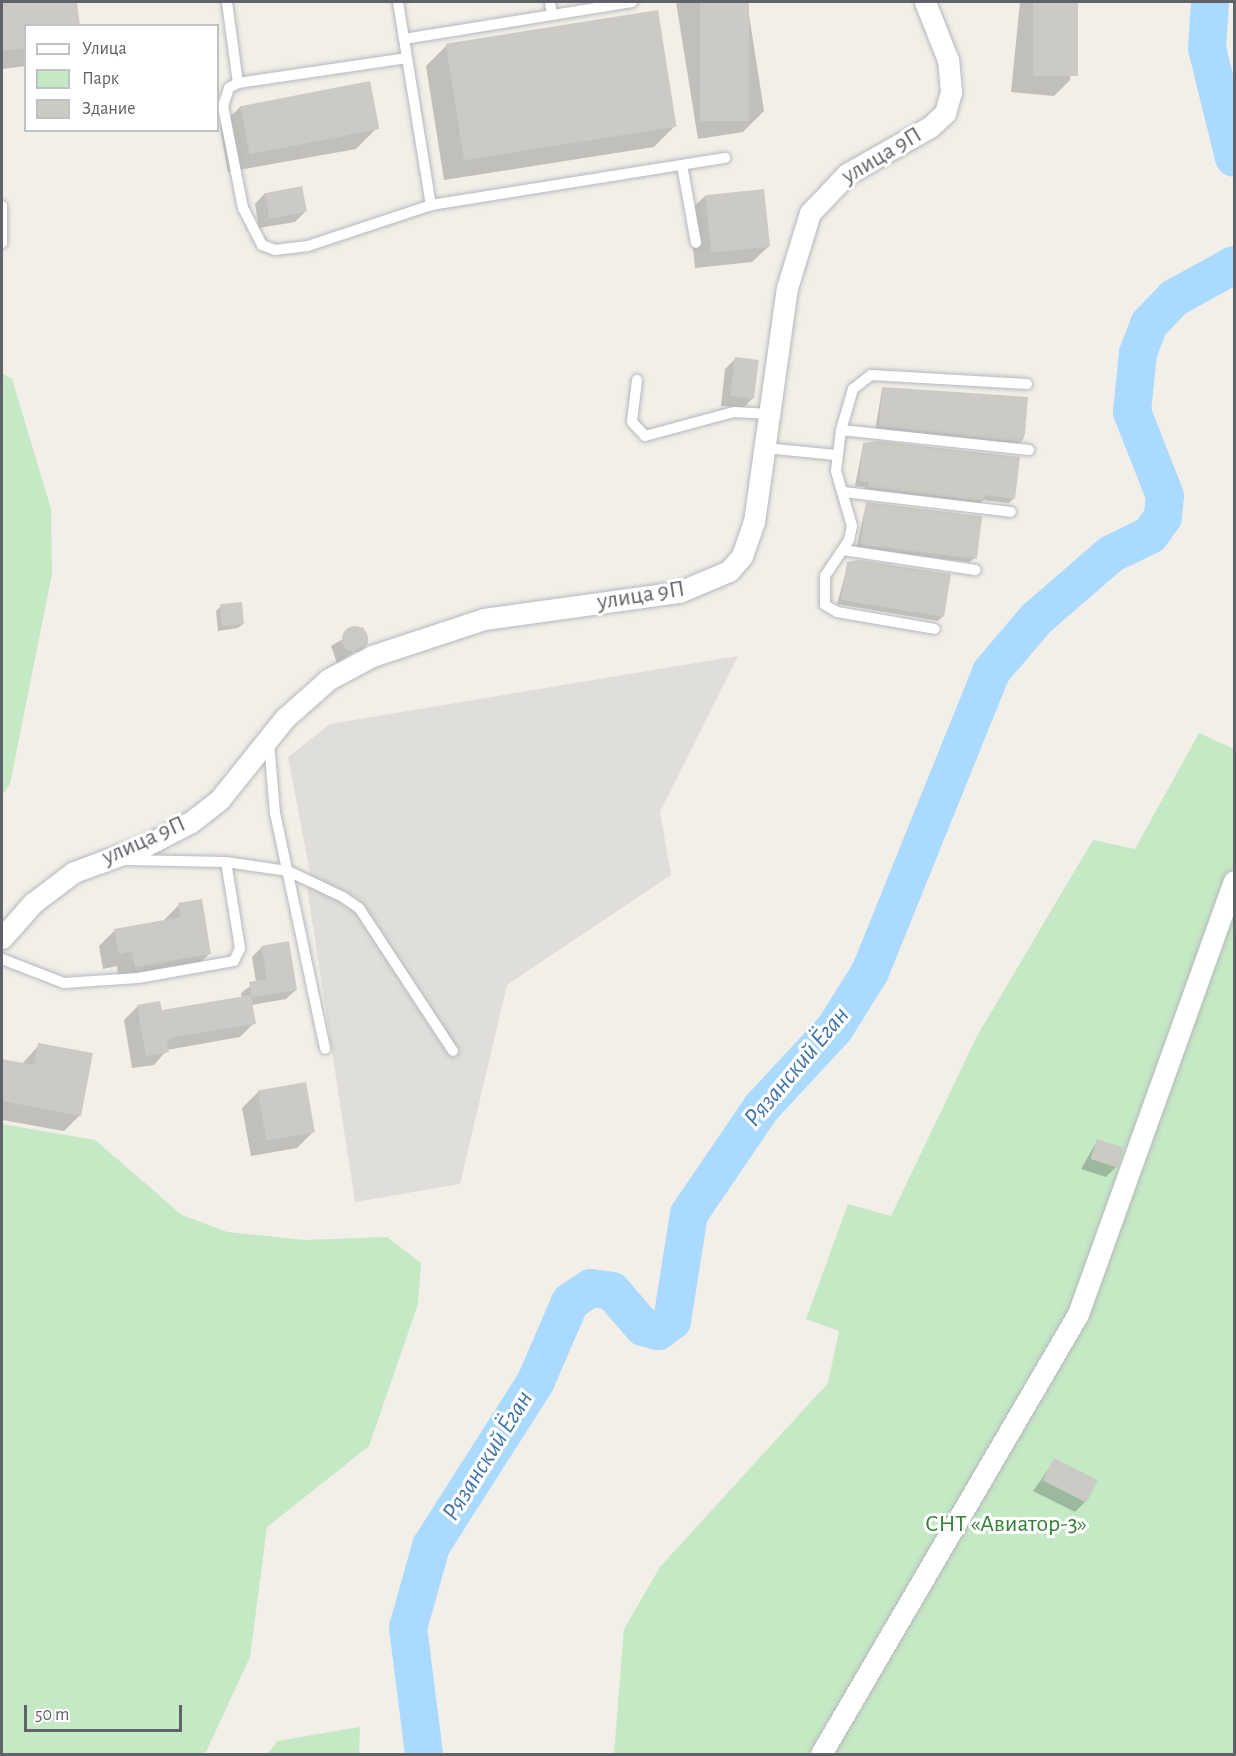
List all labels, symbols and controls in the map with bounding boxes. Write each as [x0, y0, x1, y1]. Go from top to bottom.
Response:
legend [24, 24, 219, 132]
text: Улица [82, 40, 127, 58]
text: Парк [82, 70, 119, 88]
text: Здание [82, 100, 136, 118]
street label: улица 9П [837, 121, 927, 191]
street label: улица 9П [595, 575, 687, 617]
street label: улица 9П [98, 810, 190, 872]
water label: Рязанский Ёган [738, 1001, 856, 1133]
water label: Рязанский Ёган [436, 1385, 540, 1527]
park label: СНТ «Авиатор-3» [925, 1511, 1087, 1539]
scale bar [27, 1693, 184, 1731]
text: 50 m [35, 1706, 69, 1724]

